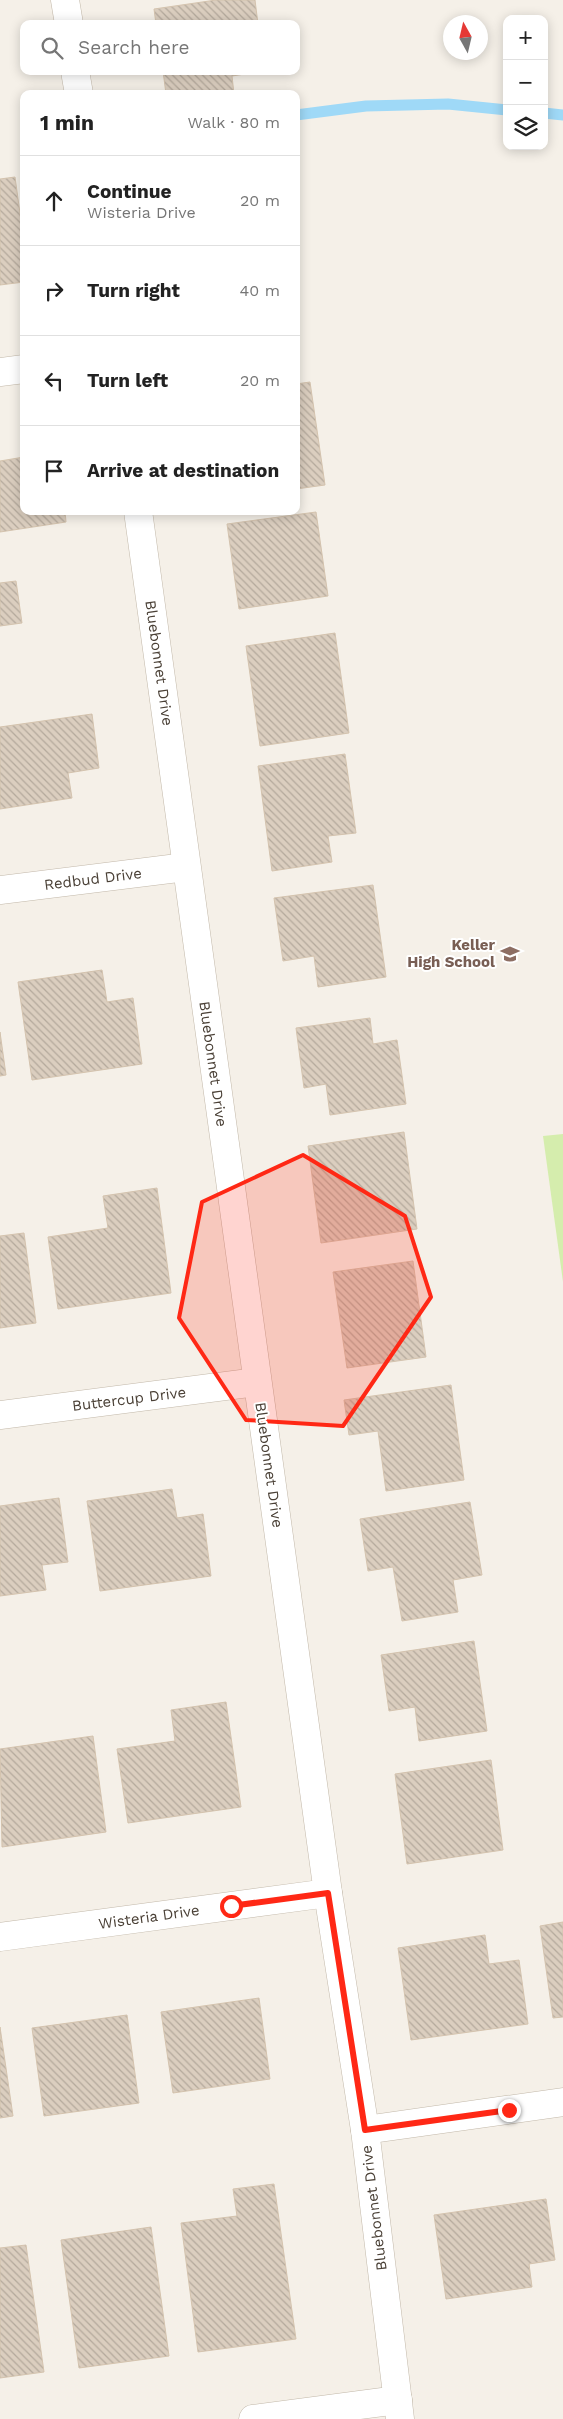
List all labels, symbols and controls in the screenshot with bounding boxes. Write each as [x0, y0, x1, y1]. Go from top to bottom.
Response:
north arrow [443, 15, 488, 60]
map controls [503, 15, 548, 150]
button: + [503, 15, 548, 60]
search box [20, 20, 300, 75]
icon: search [38, 34, 66, 62]
text: Search here [78, 36, 189, 59]
button: − [503, 60, 548, 105]
button: layers [503, 105, 548, 150]
text: 1 min [40, 110, 94, 135]
text: Walk · 80 m [188, 113, 280, 132]
text: Continue [87, 180, 171, 203]
icon: ahead [40, 187, 68, 215]
text: 20 m [240, 191, 280, 210]
text: Wisteria Drive [87, 203, 196, 222]
icon: right [40, 277, 68, 305]
text: Turn right [87, 279, 180, 302]
text: 40 m [240, 281, 280, 300]
icon: left [40, 367, 68, 395]
text: Turn left [87, 369, 168, 392]
text: 20 m [240, 371, 280, 390]
icon: arrive [40, 457, 68, 485]
text: Arrive at destination [87, 459, 279, 482]
street label: Bluebonnet Drive [141, 599, 177, 727]
street label: Redbud Drive [43, 864, 143, 894]
place label: Keller High School [407, 936, 496, 971]
school or university icon: Keller High School [499, 943, 521, 965]
street label: Bluebonnet Drive [195, 1000, 231, 1128]
street label: Buttercup Drive [71, 1383, 187, 1415]
street label: Bluebonnet Drive [251, 1401, 287, 1529]
route start [220, 1895, 243, 1918]
street label: Wisteria Drive [97, 1901, 201, 1933]
route end [498, 2099, 521, 2122]
street label: Bluebonnet Drive [357, 2144, 391, 2272]

